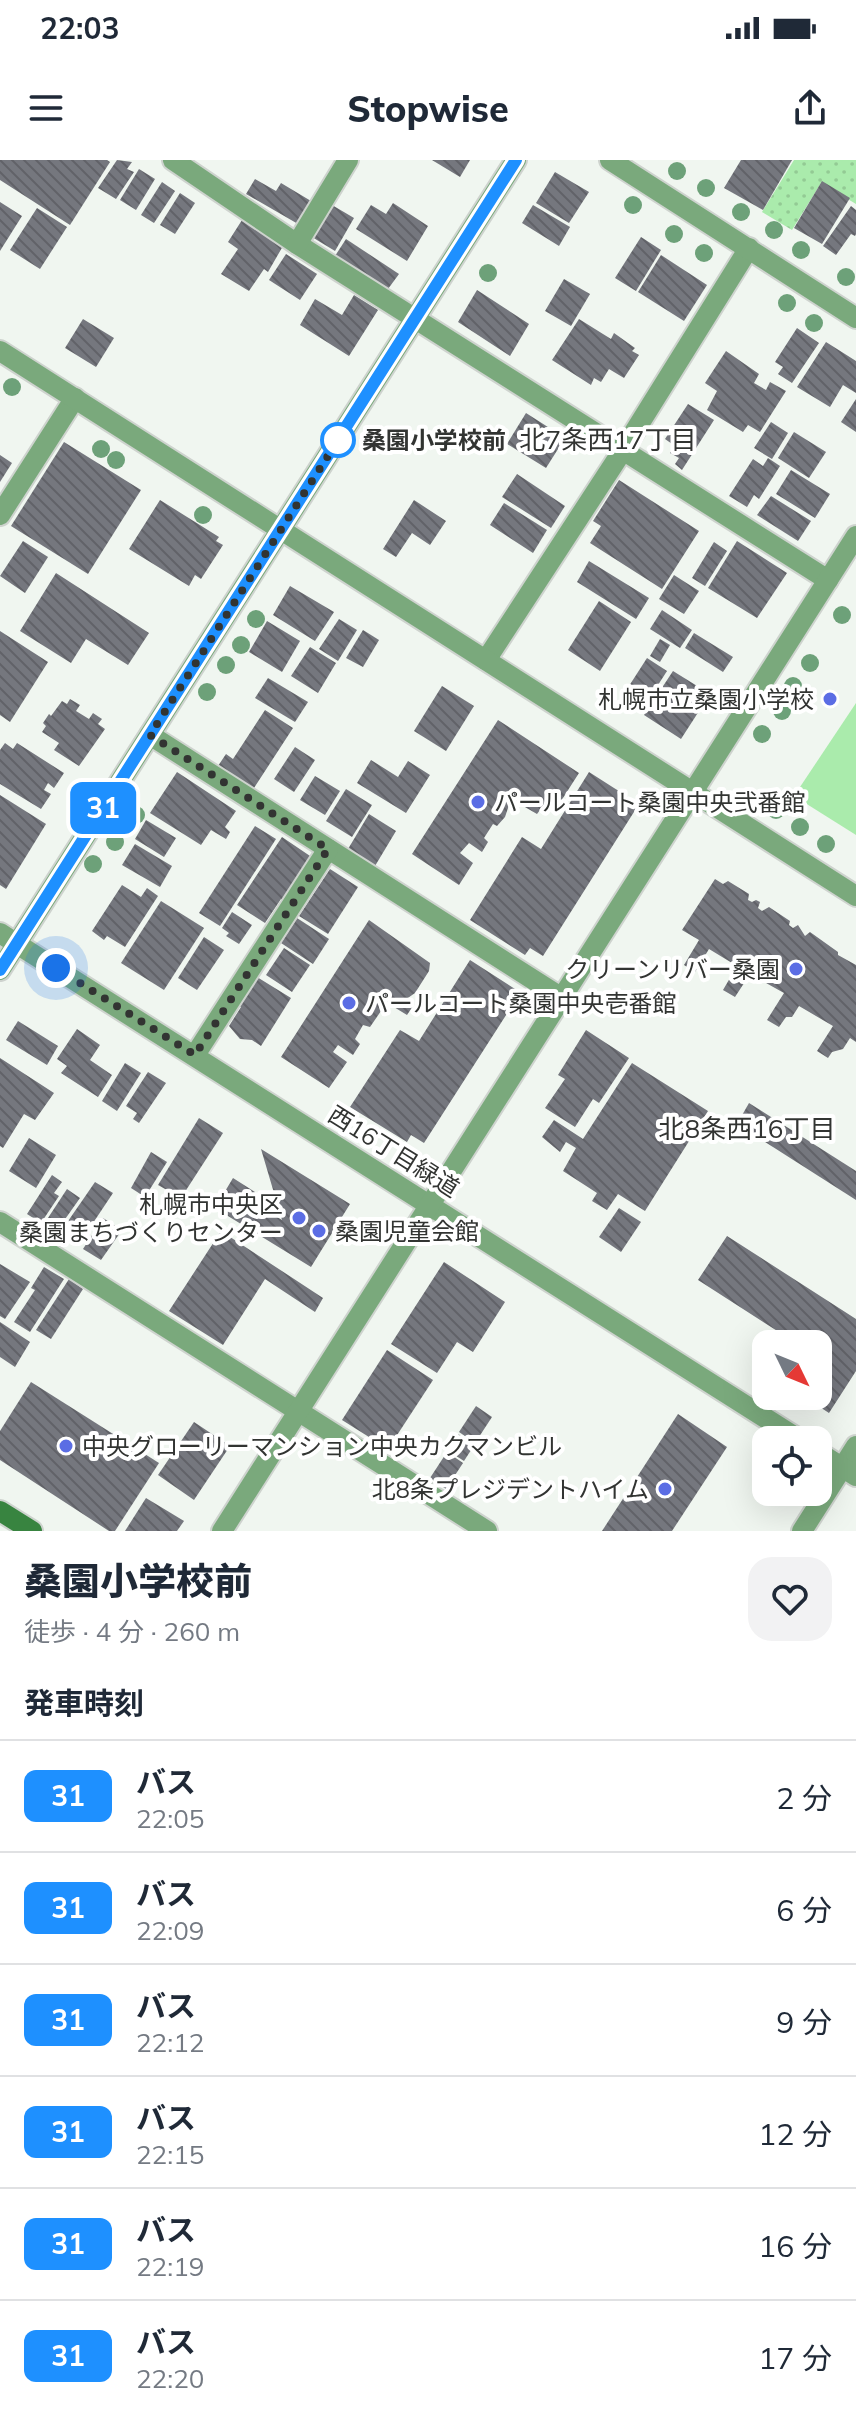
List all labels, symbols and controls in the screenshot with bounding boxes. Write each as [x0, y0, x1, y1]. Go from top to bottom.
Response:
text: 22:03 [40, 9, 119, 47]
icon: menu [24, 86, 68, 130]
text: Stopwise [347, 86, 509, 131]
icon: share [788, 86, 832, 130]
marker: 桑園小学校前 [321, 423, 355, 457]
district label: 北7条西17丁目 [520, 423, 696, 456]
place label: 桑園小学校前 [362, 425, 506, 455]
place label: 札幌市立桑園小学校 [598, 684, 814, 714]
marker: 札幌市立桑園小学校 [821, 690, 839, 708]
line badge: 31 [67, 782, 139, 834]
place label: パールコート桑園中央弐番館 [494, 787, 806, 817]
text: 31 [86, 790, 120, 825]
marker: パールコート桑園中央弐番館 [469, 793, 487, 811]
your location [36, 948, 76, 988]
place label: クリーンリバー桑園 [565, 954, 780, 984]
marker: クリーンリバー桑園 [787, 960, 805, 978]
place label: パールコート桑園中央壱番館 [365, 988, 677, 1018]
marker: パールコート桑園中央壱番館 [340, 994, 358, 1012]
street label: 西16丁目緑道 [323, 1099, 465, 1203]
district label: 北8条西16丁目 [659, 1112, 835, 1145]
place label: 札幌市中央区 桑園まちづくりセンター [19, 1189, 283, 1247]
marker: 札幌市中央区 桑園まちづくりセンター [290, 1209, 308, 1227]
place label: 桑園児童会館 [335, 1216, 479, 1246]
marker: 桑園児童会館 [310, 1222, 328, 1240]
north arrow [752, 1330, 832, 1410]
map controls [752, 1330, 832, 1506]
button: locate [752, 1426, 832, 1506]
place label: 中央グローリーマンション中央カクマンビル [82, 1431, 562, 1461]
marker: 中央グローリーマンション中央カクマンビル [57, 1437, 75, 1455]
place label: 北8条プレジデントハイム [372, 1474, 649, 1504]
marker: 北8条プレジデントハイム [656, 1480, 674, 1498]
text: 桑園小学校前 [24, 1557, 252, 1605]
button: heart [748, 1557, 832, 1641]
text: 徒歩 · 4 分 · 260 m [24, 1615, 240, 1648]
text: 発車時刻 [24, 1684, 144, 1722]
text: バス [136, 1763, 196, 1801]
text: 31 [51, 1778, 85, 1813]
text: 2 分 [776, 1779, 832, 1817]
text: 22:05 [136, 1802, 204, 1835]
text: バス [136, 1875, 196, 1913]
text: 31 [51, 1890, 85, 1925]
text: 6 分 [776, 1891, 832, 1929]
text: 22:09 [136, 1914, 204, 1947]
text: バス [136, 1987, 196, 2025]
text: 31 [51, 2002, 85, 2037]
text: 9 分 [776, 2003, 832, 2041]
text: 22:12 [136, 2026, 204, 2059]
text: バス [136, 2099, 196, 2137]
text: 31 [51, 2114, 85, 2149]
text: 12 分 [758, 2115, 832, 2153]
text: 22:15 [136, 2138, 204, 2171]
text: バス [136, 2211, 196, 2249]
text: 31 [51, 2226, 85, 2261]
text: 16 分 [758, 2227, 832, 2265]
text: 22:19 [136, 2250, 204, 2283]
text: バス [136, 2323, 196, 2361]
text: 31 [51, 2338, 85, 2373]
text: 17 分 [758, 2339, 832, 2377]
text: 22:20 [136, 2362, 204, 2395]

